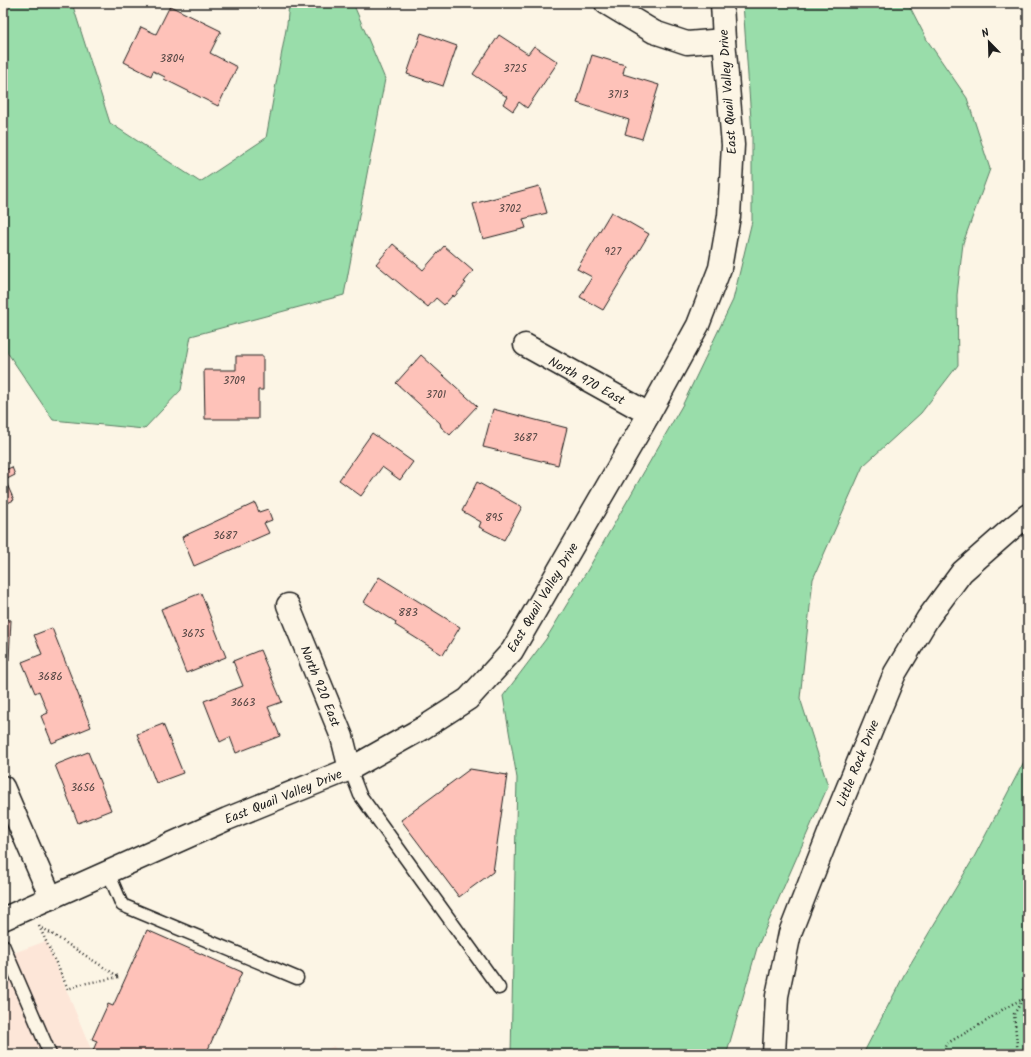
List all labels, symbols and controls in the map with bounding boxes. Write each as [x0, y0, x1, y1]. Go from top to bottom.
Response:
north arrow [969, 22, 1009, 62]
text: N [979, 24, 992, 43]
street label: East Quail Valley Drive [714, 29, 743, 155]
house number: 3804 [160, 50, 184, 68]
house number: 3725 [503, 60, 528, 78]
house number: 3713 [607, 86, 629, 104]
house number: 3702 [498, 200, 522, 218]
house number: 927 [605, 243, 622, 261]
street label: North 970 East [544, 352, 629, 411]
house number: 3709 [223, 372, 246, 390]
house number: 3701 [426, 386, 446, 404]
house number: 3687 [513, 429, 538, 447]
house number: 895 [485, 509, 504, 527]
house number: 3687 [213, 527, 238, 545]
street label: East Quail Valley Drive [502, 539, 585, 657]
house number: 883 [398, 604, 418, 622]
house number: 3675 [181, 625, 206, 643]
street label: North 920 East [294, 643, 346, 731]
house number: 3686 [37, 668, 63, 686]
house number: 3663 [231, 694, 255, 712]
street label: Little Rock Drive [831, 717, 885, 810]
street label: East Quail Valley Drive [222, 764, 346, 831]
house number: 3656 [71, 779, 95, 797]

